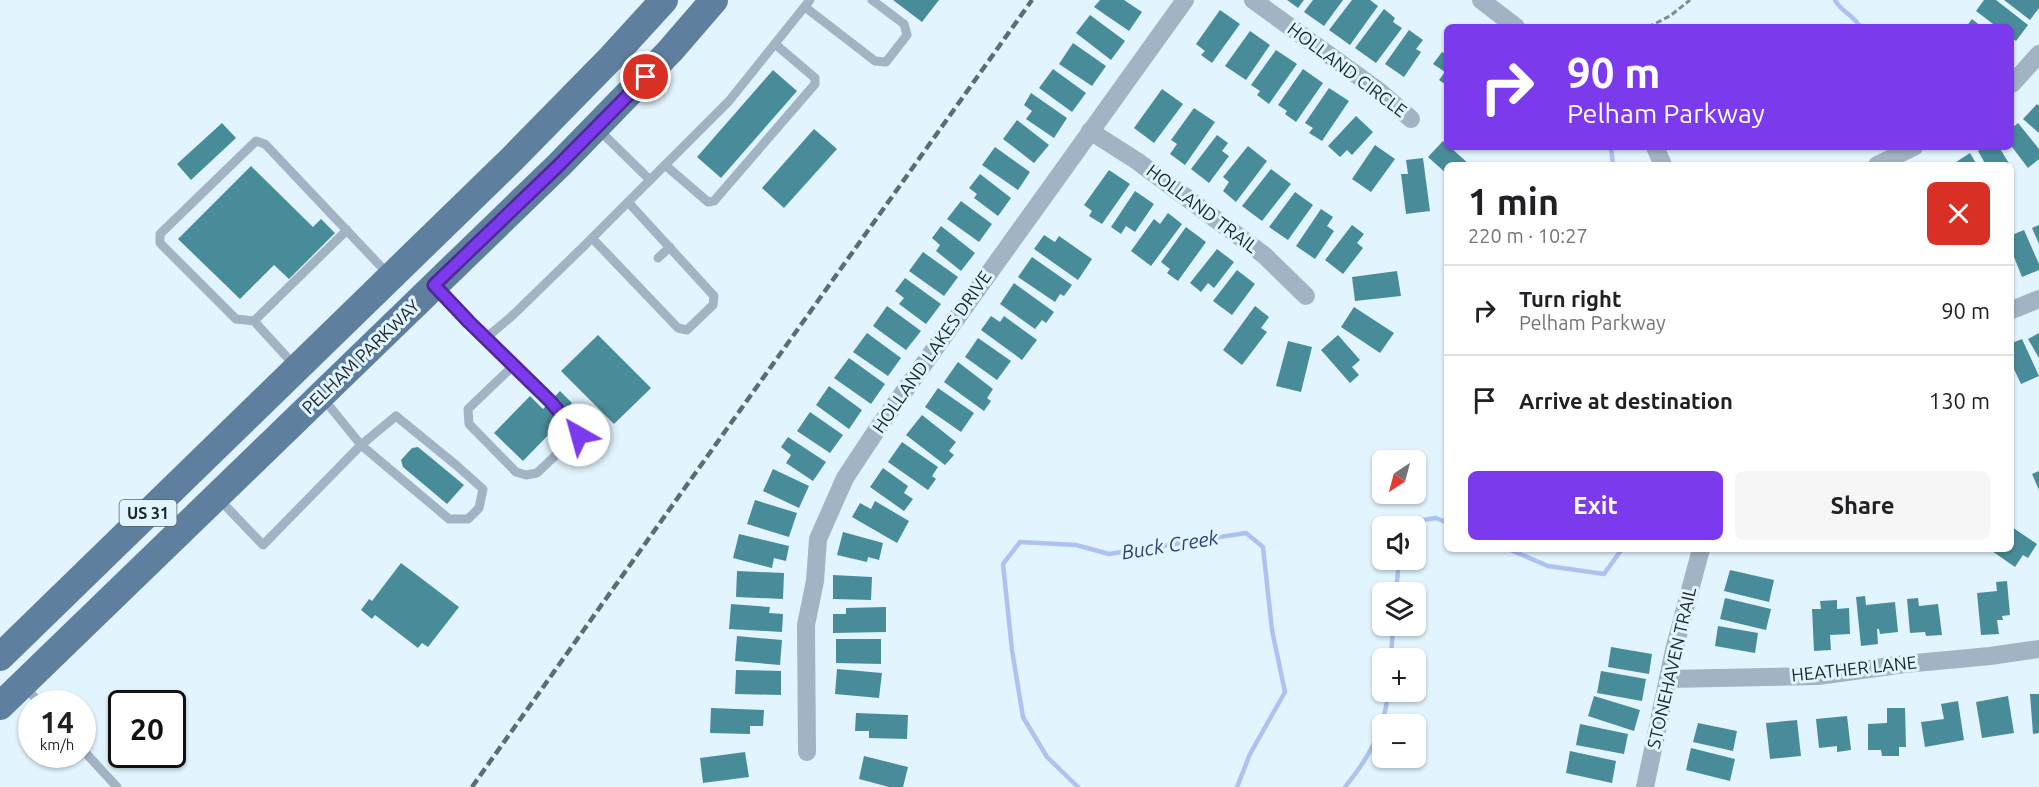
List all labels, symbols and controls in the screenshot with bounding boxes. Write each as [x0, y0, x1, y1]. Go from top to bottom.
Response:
street label: HOLLAND CIRCLE [1284, 18, 1411, 120]
icon: right [1468, 48, 1546, 126]
text: 90 m [1567, 49, 1661, 96]
pin [620, 51, 671, 102]
icon: arrive [629, 60, 662, 93]
text: Pelham Parkway [1567, 98, 1765, 128]
street label: HOLLAND TRAIL [1143, 160, 1262, 256]
text: 1 min [1468, 181, 1559, 222]
button: close [1927, 182, 1990, 245]
text: 220 m · 10:27 [1468, 224, 1588, 247]
street label: HOLLAND LAKES DRIVE [868, 267, 995, 436]
text: Turn right [1519, 286, 1621, 311]
icon: right [1468, 294, 1501, 327]
street label: PELHAM PARKWAY [297, 295, 424, 417]
text: 90 m [1941, 298, 1990, 323]
text: Pelham Parkway [1519, 311, 1666, 334]
icon: arrive [1468, 384, 1501, 417]
text: Arrive at destination [1519, 388, 1733, 413]
text: 130 m [1929, 388, 1990, 413]
position arrow [547, 403, 611, 467]
north arrow [1372, 450, 1426, 504]
map controls [1372, 450, 1426, 768]
button: Exit [1468, 471, 1723, 540]
button: Share [1735, 471, 1990, 540]
road number: US 31 [120, 500, 176, 526]
button: sound [1372, 516, 1426, 570]
water label: Buck Creek [1120, 525, 1221, 564]
button: layers [1372, 582, 1426, 636]
street label: STONEHAVEN TRAIL [1643, 585, 1699, 750]
button: + [1372, 648, 1426, 702]
street label: HEATHER LANE [1790, 651, 1918, 685]
speed limit sign: 20 [108, 690, 186, 768]
text: 14 [40, 705, 74, 739]
button: − [1372, 714, 1426, 768]
text: km/h [40, 736, 74, 753]

